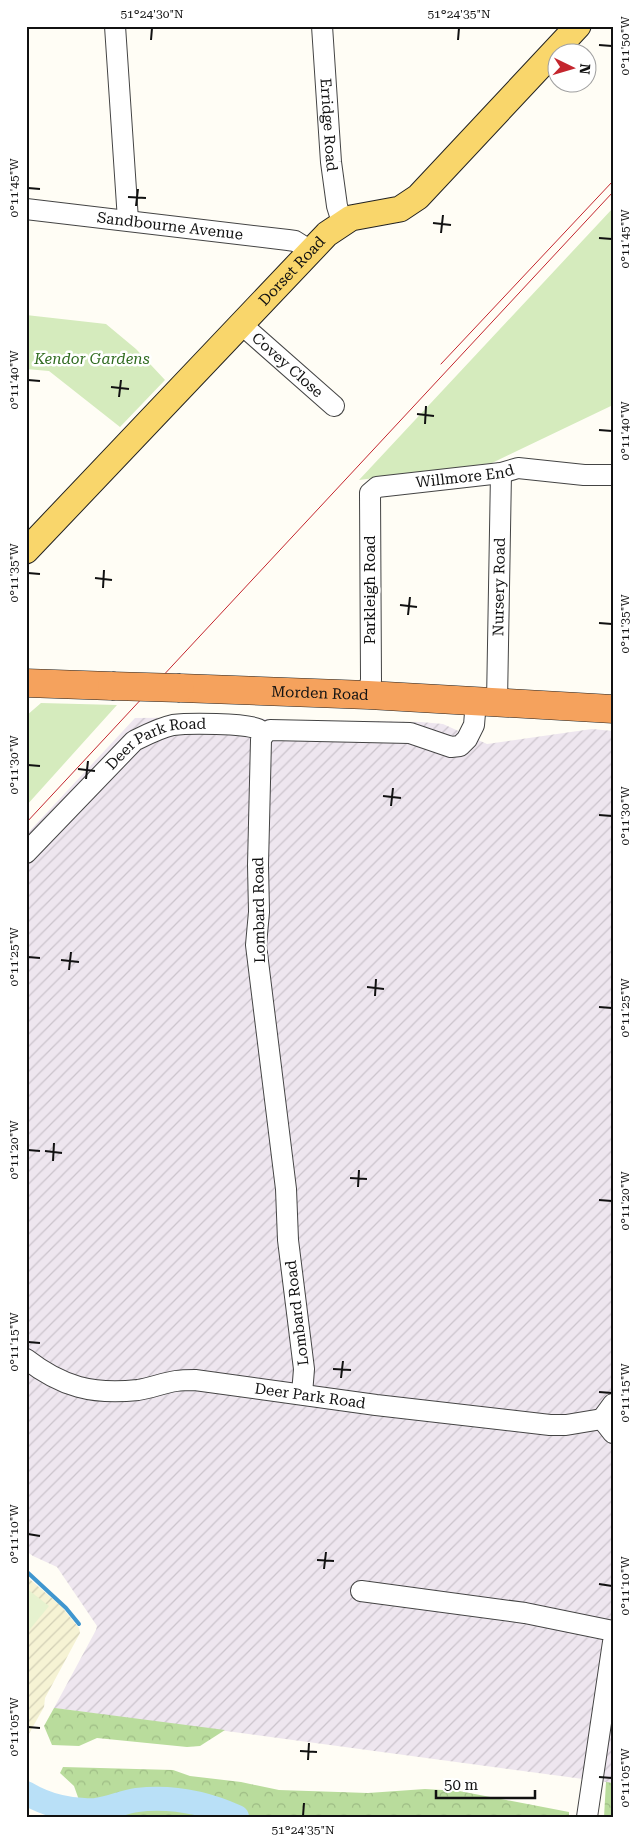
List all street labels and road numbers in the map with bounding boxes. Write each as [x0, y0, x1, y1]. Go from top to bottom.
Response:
street label: Erridge Road [316, 78, 341, 173]
street label: Sandbourne Avenue [96, 208, 244, 244]
street label: Dorset Road [255, 232, 329, 309]
street label: Covey Close [248, 329, 327, 401]
street label: Willmore End [415, 461, 517, 492]
street label: Parkleigh Road [361, 535, 379, 645]
street label: Nursery Road [489, 537, 509, 637]
street label: Morden Road [271, 682, 369, 704]
street label: Deer Park Road [102, 715, 206, 774]
street label: Lombard Road [249, 856, 269, 963]
street label: Lombard Road [282, 1259, 312, 1367]
street label: Deer Park Road [253, 1379, 367, 1413]

